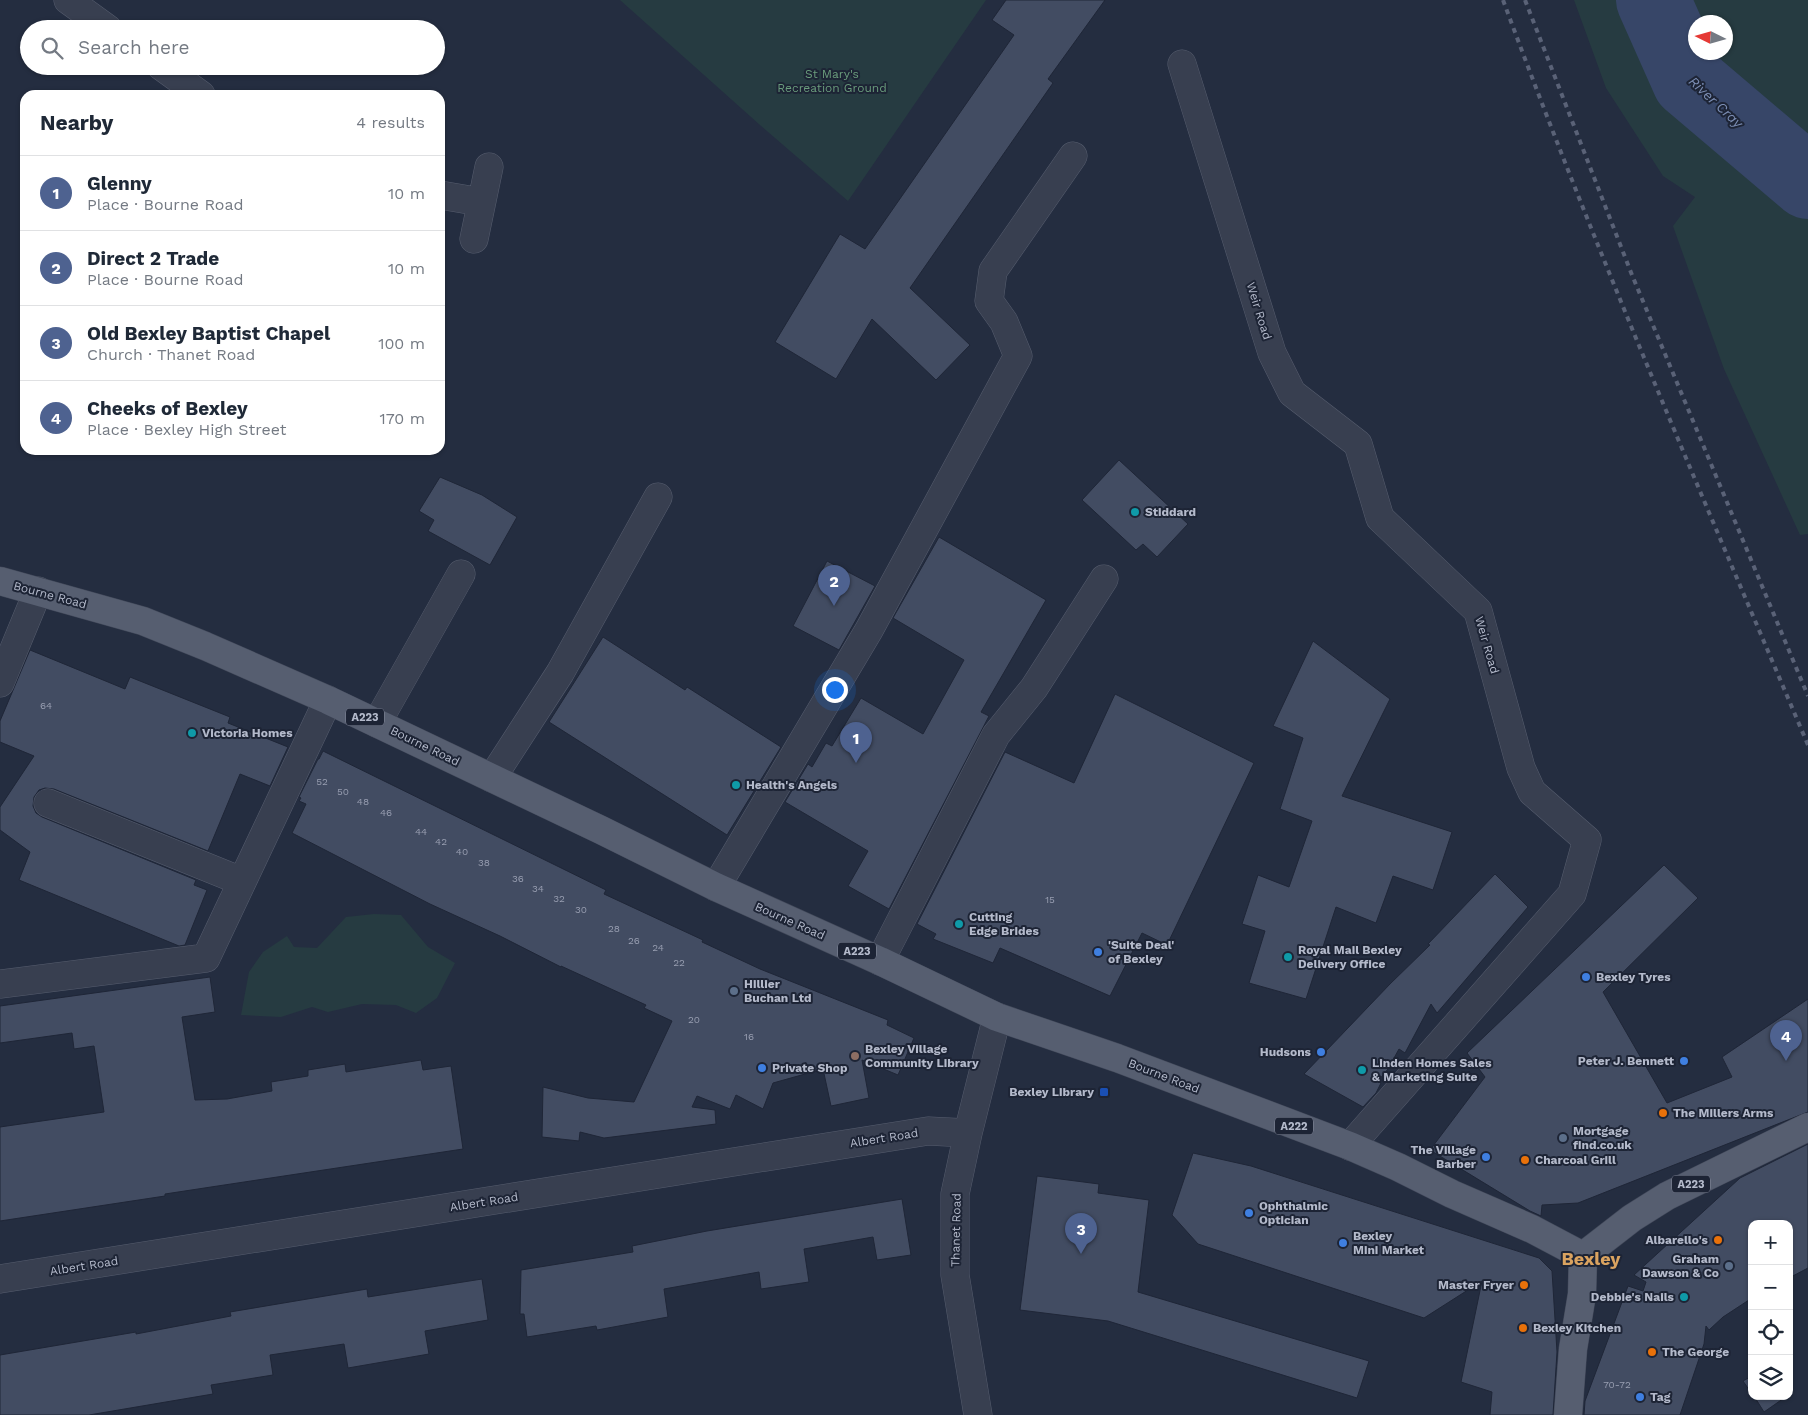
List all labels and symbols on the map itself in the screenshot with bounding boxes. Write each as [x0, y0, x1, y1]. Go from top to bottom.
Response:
north arrow [1688, 15, 1733, 60]
park label: St Mary's Recreation Ground [777, 67, 887, 95]
water label: River Cray [1686, 73, 1747, 132]
street label: Weir Road [1244, 281, 1274, 341]
place label: Stiddard [1145, 505, 1196, 519]
marker: Stiddard [1129, 506, 1141, 518]
pin: 2 [818, 565, 850, 606]
street label: Bourne Road [12, 579, 88, 611]
street label: Weir Road [1472, 615, 1502, 675]
your location [822, 677, 848, 703]
house number: 64 [40, 700, 52, 711]
road number: A223 [346, 709, 384, 726]
pin: 1 [840, 722, 872, 763]
street label: Bourne Road [388, 723, 462, 769]
place label: Victoria Homes [202, 726, 293, 740]
marker: Victoria Homes [186, 727, 198, 739]
house number: 52 [316, 776, 328, 787]
place label: Health's Angels [746, 778, 838, 792]
marker: Health's Angels [730, 779, 742, 791]
house number: 50 [337, 786, 349, 797]
house number: 48 [357, 796, 369, 807]
house number: 46 [380, 807, 392, 818]
house number: 44 [415, 826, 427, 837]
house number: 42 [435, 836, 447, 847]
house number: 40 [456, 846, 468, 857]
house number: 38 [478, 857, 490, 868]
house number: 36 [512, 873, 524, 884]
house number: 34 [532, 883, 544, 894]
house number: 32 [553, 893, 565, 904]
house number: 15 [1045, 894, 1055, 905]
street label: Bourne Road [753, 899, 827, 943]
house number: 30 [575, 904, 587, 915]
place label: Cutting Edge Brides [969, 910, 1039, 938]
marker: Cutting Edge Brides [953, 918, 965, 930]
house number: 28 [608, 923, 620, 934]
house number: 26 [628, 935, 640, 946]
place label: 'Suite Deal' of Bexley [1108, 938, 1174, 966]
house number: 24 [652, 942, 664, 953]
road number: A223 [838, 942, 876, 959]
place label: Royal Mail Bexley Delivery Office [1298, 943, 1402, 971]
marker: 'Suite Deal' of Bexley [1092, 946, 1104, 958]
marker: Royal Mail Bexley Delivery Office [1282, 951, 1294, 963]
house number: 22 [673, 957, 685, 968]
place label: Bexley Tyres [1596, 970, 1671, 984]
marker: Bexley Tyres [1580, 971, 1592, 983]
place label: Hillier Buchan Ltd [744, 977, 811, 1005]
marker: Hillier Buchan Ltd [728, 985, 740, 997]
house number: 20 [688, 1014, 700, 1025]
pin: 4 [1770, 1020, 1802, 1061]
house number: 16 [744, 1031, 754, 1042]
place label: Bexley Village Community Library [865, 1042, 979, 1070]
place label: Hudsons [1260, 1045, 1312, 1059]
marker: Hudsons [1315, 1046, 1327, 1058]
marker: Bexley Village Community Library [849, 1050, 861, 1062]
place label: Peter J. Bennett [1578, 1054, 1675, 1068]
marker: Peter J. Bennett [1678, 1055, 1690, 1067]
street label: Bourne Road [1126, 1056, 1202, 1096]
place label: Linden Homes Sales & Marketing Suite [1372, 1056, 1492, 1084]
place label: Private Shop [772, 1061, 848, 1075]
marker: Private Shop [756, 1062, 768, 1074]
marker: Linden Homes Sales & Marketing Suite [1356, 1064, 1368, 1076]
place label: Bexley Library [1009, 1085, 1094, 1099]
marker: Bexley Library [1098, 1086, 1110, 1098]
place label: The Millers Arms [1673, 1106, 1774, 1120]
marker: The Millers Arms [1657, 1107, 1669, 1119]
road number: A222 [1275, 1118, 1313, 1134]
place label: Mortgage find.co.uk [1573, 1124, 1632, 1152]
street label: Albert Road [849, 1126, 919, 1150]
marker: Mortgage find.co.uk [1557, 1132, 1569, 1144]
place label: The Village Barber [1410, 1143, 1477, 1171]
marker: The Village Barber [1480, 1151, 1492, 1163]
place label: Charcoal Grill [1535, 1153, 1616, 1167]
marker: Charcoal Grill [1519, 1154, 1531, 1166]
road number: A223 [1672, 1176, 1710, 1192]
street label: Albert Road [449, 1190, 519, 1214]
street label: Thanet Road [948, 1193, 964, 1267]
place label: Ophthalmic Optician [1259, 1199, 1328, 1227]
marker: Ophthalmic Optician [1243, 1207, 1255, 1219]
pin: 3 [1065, 1213, 1097, 1254]
place label: Bexley Mini Market [1353, 1229, 1425, 1257]
place label: Albarello's [1645, 1233, 1709, 1247]
marker: Albarello's [1712, 1234, 1724, 1246]
marker: Bexley Mini Market [1337, 1237, 1349, 1249]
district label: Bexley [1562, 1248, 1621, 1269]
place label: Graham Dawson & Co [1642, 1252, 1719, 1280]
street label: Albert Road [49, 1254, 119, 1278]
marker: Graham Dawson & Co [1723, 1260, 1735, 1272]
place label: Master Fryer [1438, 1278, 1515, 1292]
marker: Master Fryer [1518, 1279, 1530, 1291]
place label: Debbie's Nails [1591, 1290, 1675, 1304]
marker: Debbie's Nails [1678, 1291, 1690, 1303]
place label: Bexley Kitchen [1533, 1321, 1621, 1335]
marker: Bexley Kitchen [1517, 1322, 1529, 1334]
place label: The George [1662, 1345, 1729, 1359]
marker: The George [1646, 1346, 1658, 1358]
house number: 70-72 [1603, 1379, 1631, 1390]
place label: Tag [1650, 1390, 1671, 1404]
marker: Tag [1634, 1391, 1646, 1403]

